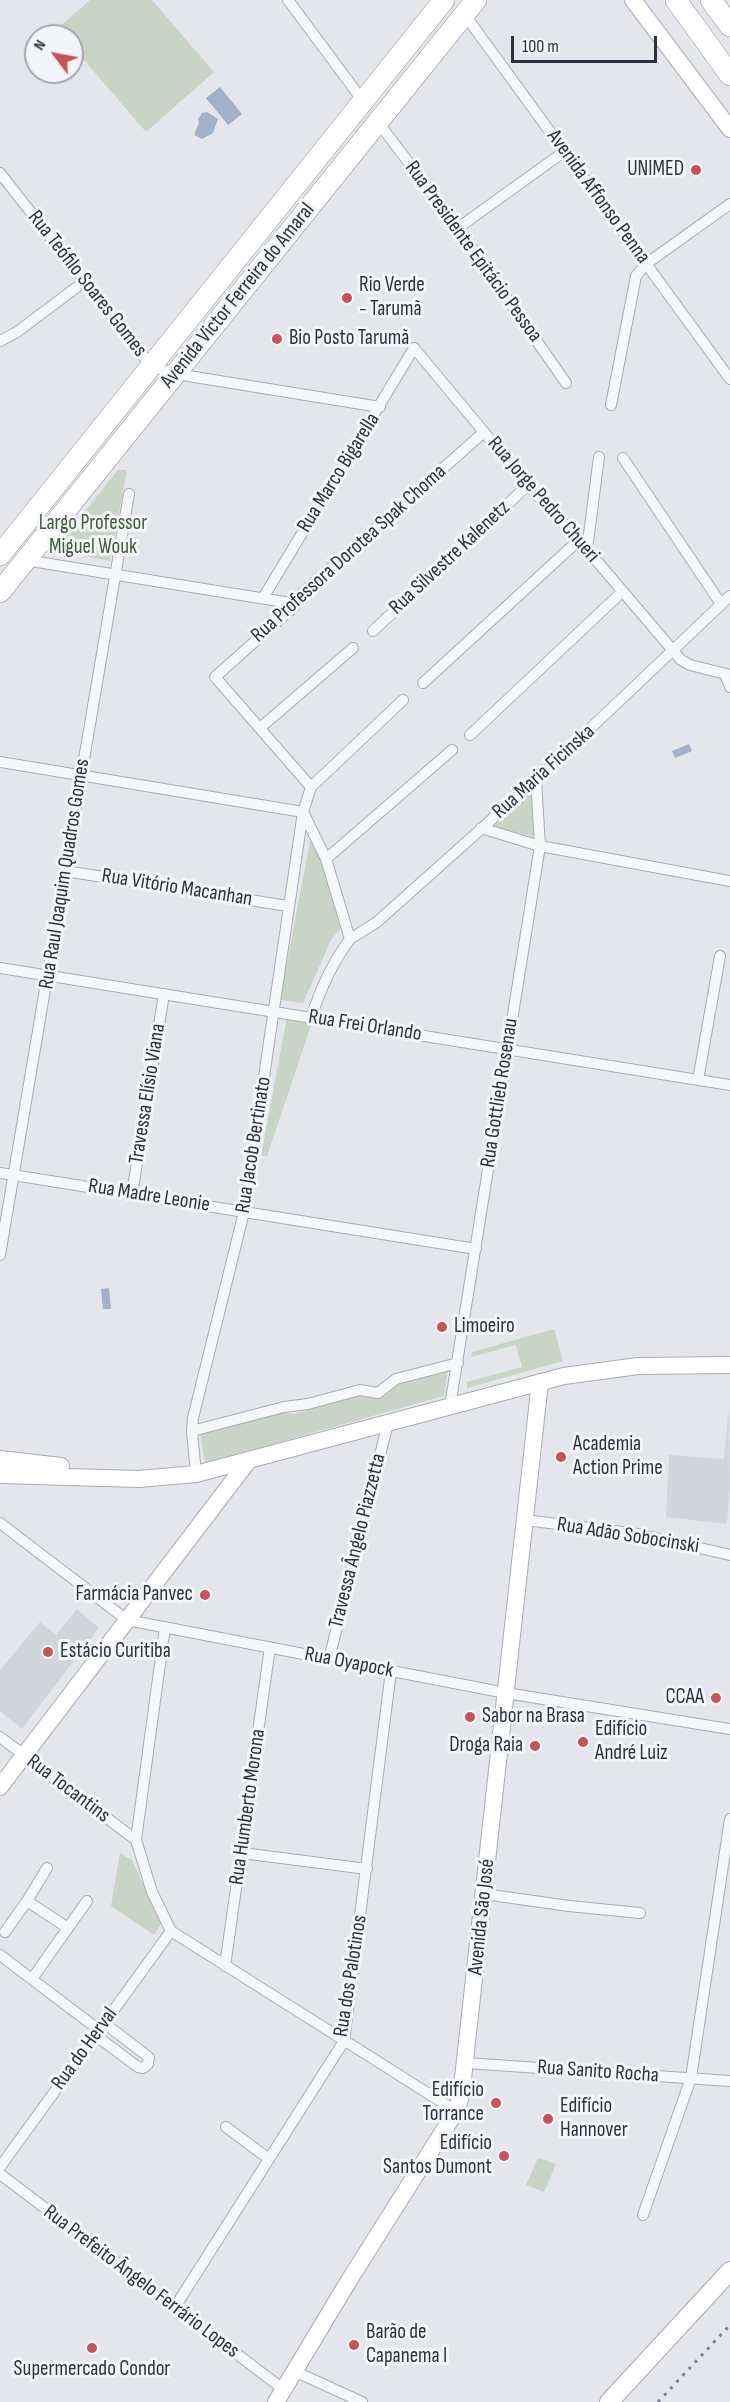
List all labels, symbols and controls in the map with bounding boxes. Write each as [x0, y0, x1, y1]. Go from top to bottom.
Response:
north arrow [24, 24, 84, 84]
scale bar [514, 24, 660, 62]
text: 100 m [522, 36, 559, 57]
text: N [30, 37, 50, 54]
street label: Avenida Affonso Penna [541, 125, 655, 269]
street label: Rua Presidente Epitácio Pessoa [399, 157, 547, 347]
place label: UNIMED [627, 157, 684, 183]
marker: UNIMED [689, 163, 703, 177]
street label: Avenida Victor Ferreira do Amaral [156, 198, 320, 394]
street label: Rua Teófilo Soares Gomes [22, 206, 152, 362]
place label: Rio Verde - Tarumã [359, 273, 425, 323]
marker: Rio Verde - Tarumã [340, 291, 354, 305]
place label: Bio Posto Tarumã [289, 326, 409, 352]
marker: Bio Posto Tarumã [270, 332, 284, 346]
street label: Rua Marco Bigarella [292, 409, 386, 537]
street label: Rua Jorge Pedro Chueri [481, 432, 605, 568]
street label: Rua Professora Dorotea Spak Choma [246, 460, 452, 648]
street label: Rua Silvestre Kalenetz [384, 496, 516, 620]
park label: Largo Professor Miguel Wouk [39, 511, 147, 561]
street label: Rua Maria Ficinska [488, 719, 600, 825]
street label: Rua Raul Joaquim Quadros Gomes [34, 757, 96, 991]
street label: Rua Vitório Macanhan [100, 864, 254, 912]
street label: Rua Frei Orlando [307, 1005, 423, 1047]
street label: Rua Gottlieb Rosenau [476, 1017, 524, 1169]
street label: Travessa Elísio Viana [124, 1022, 172, 1166]
street label: Rua Jacob Bertinato [231, 1075, 277, 1215]
street label: Rua Madre Leonie [86, 1174, 212, 1218]
place label: Limoeiro [454, 1314, 515, 1340]
marker: Limoeiro [435, 1320, 449, 1334]
place label: Academia Action Prime [573, 1432, 663, 1482]
marker: Academia Action Prime [554, 1450, 568, 1464]
street label: Travessa Ângelo Piazzetta [324, 1451, 392, 1631]
street label: Rua Adão Sobocinski [555, 1512, 701, 1560]
place label: Farmácia Panvec [76, 1582, 193, 1608]
marker: Farmácia Panvec [198, 1588, 212, 1602]
place label: Estácio Curitiba [60, 1639, 171, 1665]
street label: Rua Oyapock [302, 1642, 396, 1684]
marker: Estácio Curitiba [41, 1645, 55, 1659]
place label: CCAA [665, 1685, 704, 1711]
marker: CCAA [709, 1691, 723, 1705]
place label: Sabor na Brasa [482, 1704, 585, 1730]
marker: Sabor na Brasa [463, 1710, 477, 1724]
place label: Edifício André Luiz [595, 1717, 668, 1767]
street label: Rua Humberto Morona [225, 1727, 271, 1887]
place label: Droga Raia [449, 1733, 523, 1759]
marker: Edifício André Luiz [576, 1735, 590, 1749]
marker: Droga Raia [528, 1739, 542, 1753]
street label: Rua Tocantins [21, 1749, 115, 1829]
street label: Avenida São José [463, 1858, 501, 1976]
street label: Rua dos Palotinos [329, 1913, 373, 2039]
street label: Rua do Herval [47, 2003, 123, 2095]
street label: Rua Sanito Rocha [536, 2055, 660, 2089]
place label: Edifício Torrance [423, 2078, 484, 2128]
place label: Edifício Hannover [560, 2094, 628, 2144]
marker: Edifício Torrance [489, 2096, 503, 2110]
marker: Edifício Hannover [541, 2112, 555, 2126]
place label: Edifício Santos Dumont [383, 2131, 492, 2181]
marker: Edifício Santos Dumont [497, 2149, 511, 2163]
street label: Rua Prefeito Ângelo Ferrário Lopes [38, 2200, 244, 2364]
place label: Barão de Capanema I [366, 2320, 447, 2370]
marker: Barão de Capanema I [347, 2338, 361, 2352]
marker: Supermercado Condor [85, 2341, 99, 2355]
place label: Supermercado Condor [14, 2357, 170, 2383]

